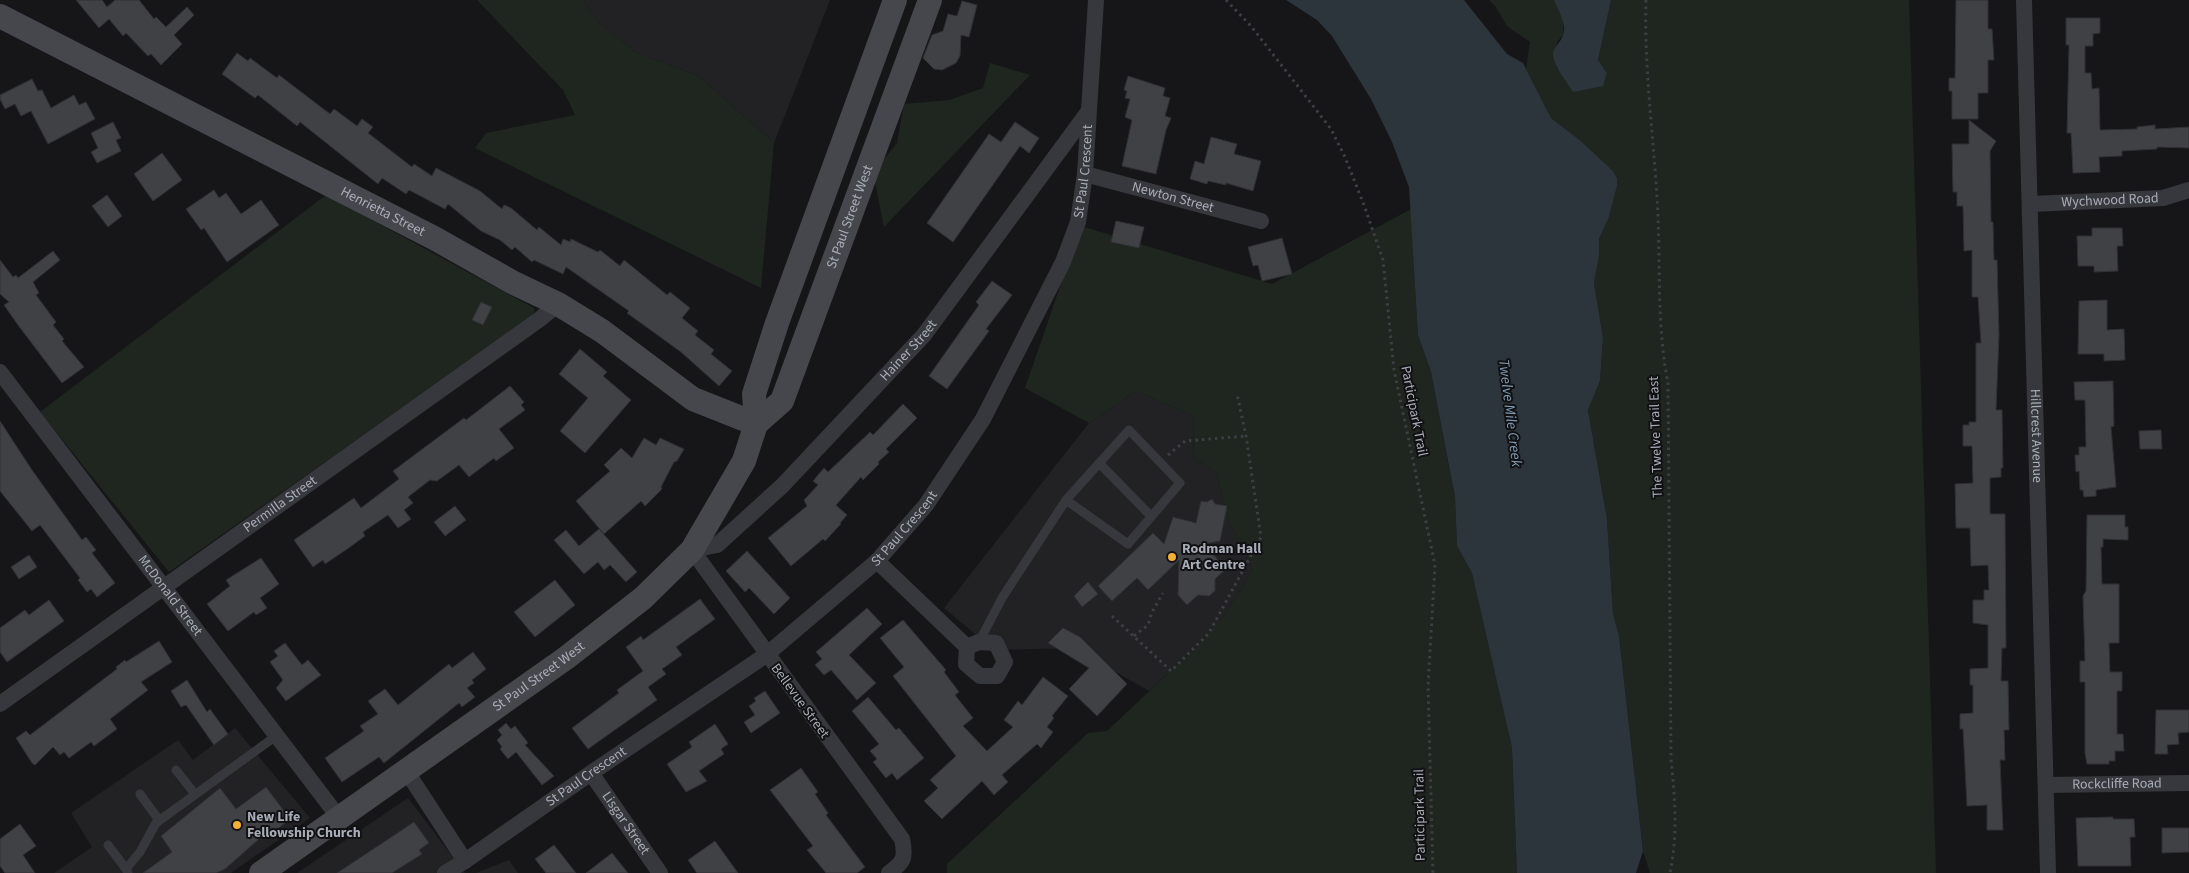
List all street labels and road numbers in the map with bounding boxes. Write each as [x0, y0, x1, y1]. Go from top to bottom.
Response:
street label: St Paul Crescent [1069, 124, 1098, 220]
street label: St Paul Street West [822, 162, 878, 272]
street label: Newton Street [1130, 177, 1216, 218]
street label: Henrietta Street [337, 182, 429, 242]
street label: Wychwood Road [2061, 188, 2159, 213]
street label: Hainer Street [875, 315, 942, 386]
street label: Participark Trail [1395, 364, 1433, 458]
street label: The Twelve Trail East [1644, 376, 1668, 498]
street label: Hillcrest Avenue [2025, 389, 2047, 483]
street label: Permilla Street [239, 471, 321, 538]
street label: St Paul Crescent [867, 487, 943, 572]
street label: McDonald Street [133, 551, 208, 640]
street label: St Paul Street West [488, 637, 589, 717]
street label: Bellevue Street [766, 659, 834, 743]
street label: St Paul Crescent [542, 742, 631, 812]
street label: Participark Trail [1409, 768, 1431, 861]
street label: Rockcliffe Road [2072, 773, 2162, 795]
street label: Lisgar Street [597, 788, 655, 859]

